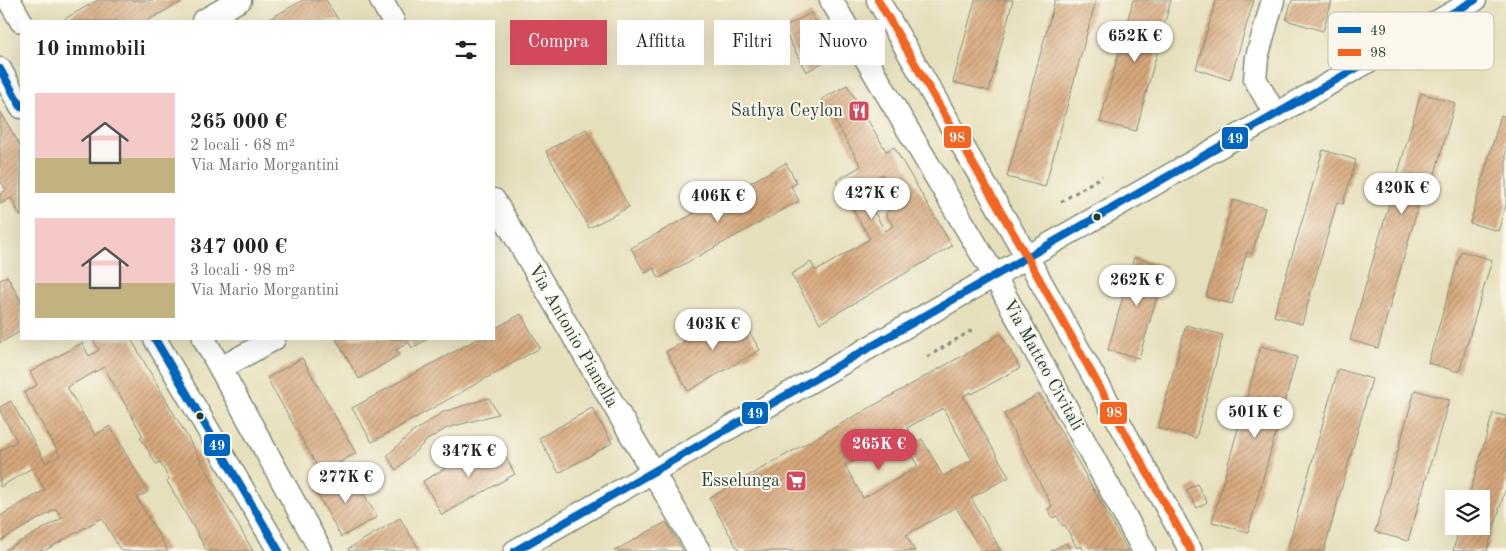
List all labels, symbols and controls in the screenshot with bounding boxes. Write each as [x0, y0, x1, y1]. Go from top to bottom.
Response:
legend [1328, 12, 1494, 70]
chip: Compra [510, 20, 607, 65]
chip: Affitta [617, 20, 704, 65]
chip: Filtri [714, 20, 790, 65]
chip: Nuovo [800, 20, 885, 65]
pin: 652K € [1094, 20, 1176, 63]
text: 49 [1370, 24, 1386, 38]
text: 652K € [1108, 29, 1162, 45]
icon: filters [452, 36, 480, 64]
text: 10 immobili [35, 39, 146, 60]
text: 98 [1370, 46, 1386, 60]
restaurant icon: Sathya Ceylon [847, 99, 871, 123]
place label: Sathya Ceylon [731, 102, 843, 120]
text: 265 000 € [190, 112, 287, 133]
icon: home [75, 113, 135, 173]
line badge: 98 [943, 125, 972, 149]
line badge: 49 [1221, 126, 1249, 150]
text: 98 [949, 131, 965, 145]
text: 49 [1227, 132, 1243, 146]
text: 2 locali · 68 m² [190, 138, 295, 154]
text: Via Mario Morgantini [190, 158, 339, 174]
pin: 420K € [1361, 172, 1443, 215]
pin: 427K € [831, 178, 913, 220]
pin: 406K € [677, 180, 759, 223]
text: 420K € [1375, 181, 1429, 197]
text: 427K € [845, 186, 899, 202]
text: 406K € [691, 189, 745, 205]
unlabelled marker [1092, 212, 1102, 222]
text: 347 000 € [190, 237, 287, 258]
icon: home [75, 238, 135, 298]
street label: Via Antonio Pianella [525, 261, 621, 411]
text: 3 locali · 98 m² [190, 263, 295, 279]
pin: 262K € [1096, 264, 1178, 307]
text: 262K € [1110, 273, 1164, 289]
text: Via Mario Morgantini [190, 283, 339, 299]
street label: Via Matteo Civitali [1000, 296, 1087, 434]
pin: 403K € [672, 308, 754, 351]
text: 403K € [686, 317, 740, 333]
pin: 501K € [1214, 396, 1296, 439]
line badge: 49 [741, 401, 769, 425]
line badge: 98 [1099, 401, 1128, 425]
text: 501K € [1228, 405, 1282, 421]
text: 98 [1106, 406, 1122, 420]
text: 49 [747, 407, 763, 421]
unlabelled marker [195, 411, 205, 421]
pin: 265K € [838, 428, 920, 471]
line badge: 49 [203, 433, 231, 457]
pin: 347K € [428, 436, 510, 478]
text: 265K € [852, 437, 906, 453]
text: 49 [209, 439, 225, 453]
text: 347K € [442, 444, 496, 460]
pin: 277K € [305, 462, 387, 504]
supermarket icon: Esselunga [784, 469, 808, 493]
text: 277K € [319, 470, 373, 486]
place label: Esselunga [701, 472, 780, 490]
map controls [1445, 490, 1490, 535]
button: layers [1445, 490, 1490, 535]

